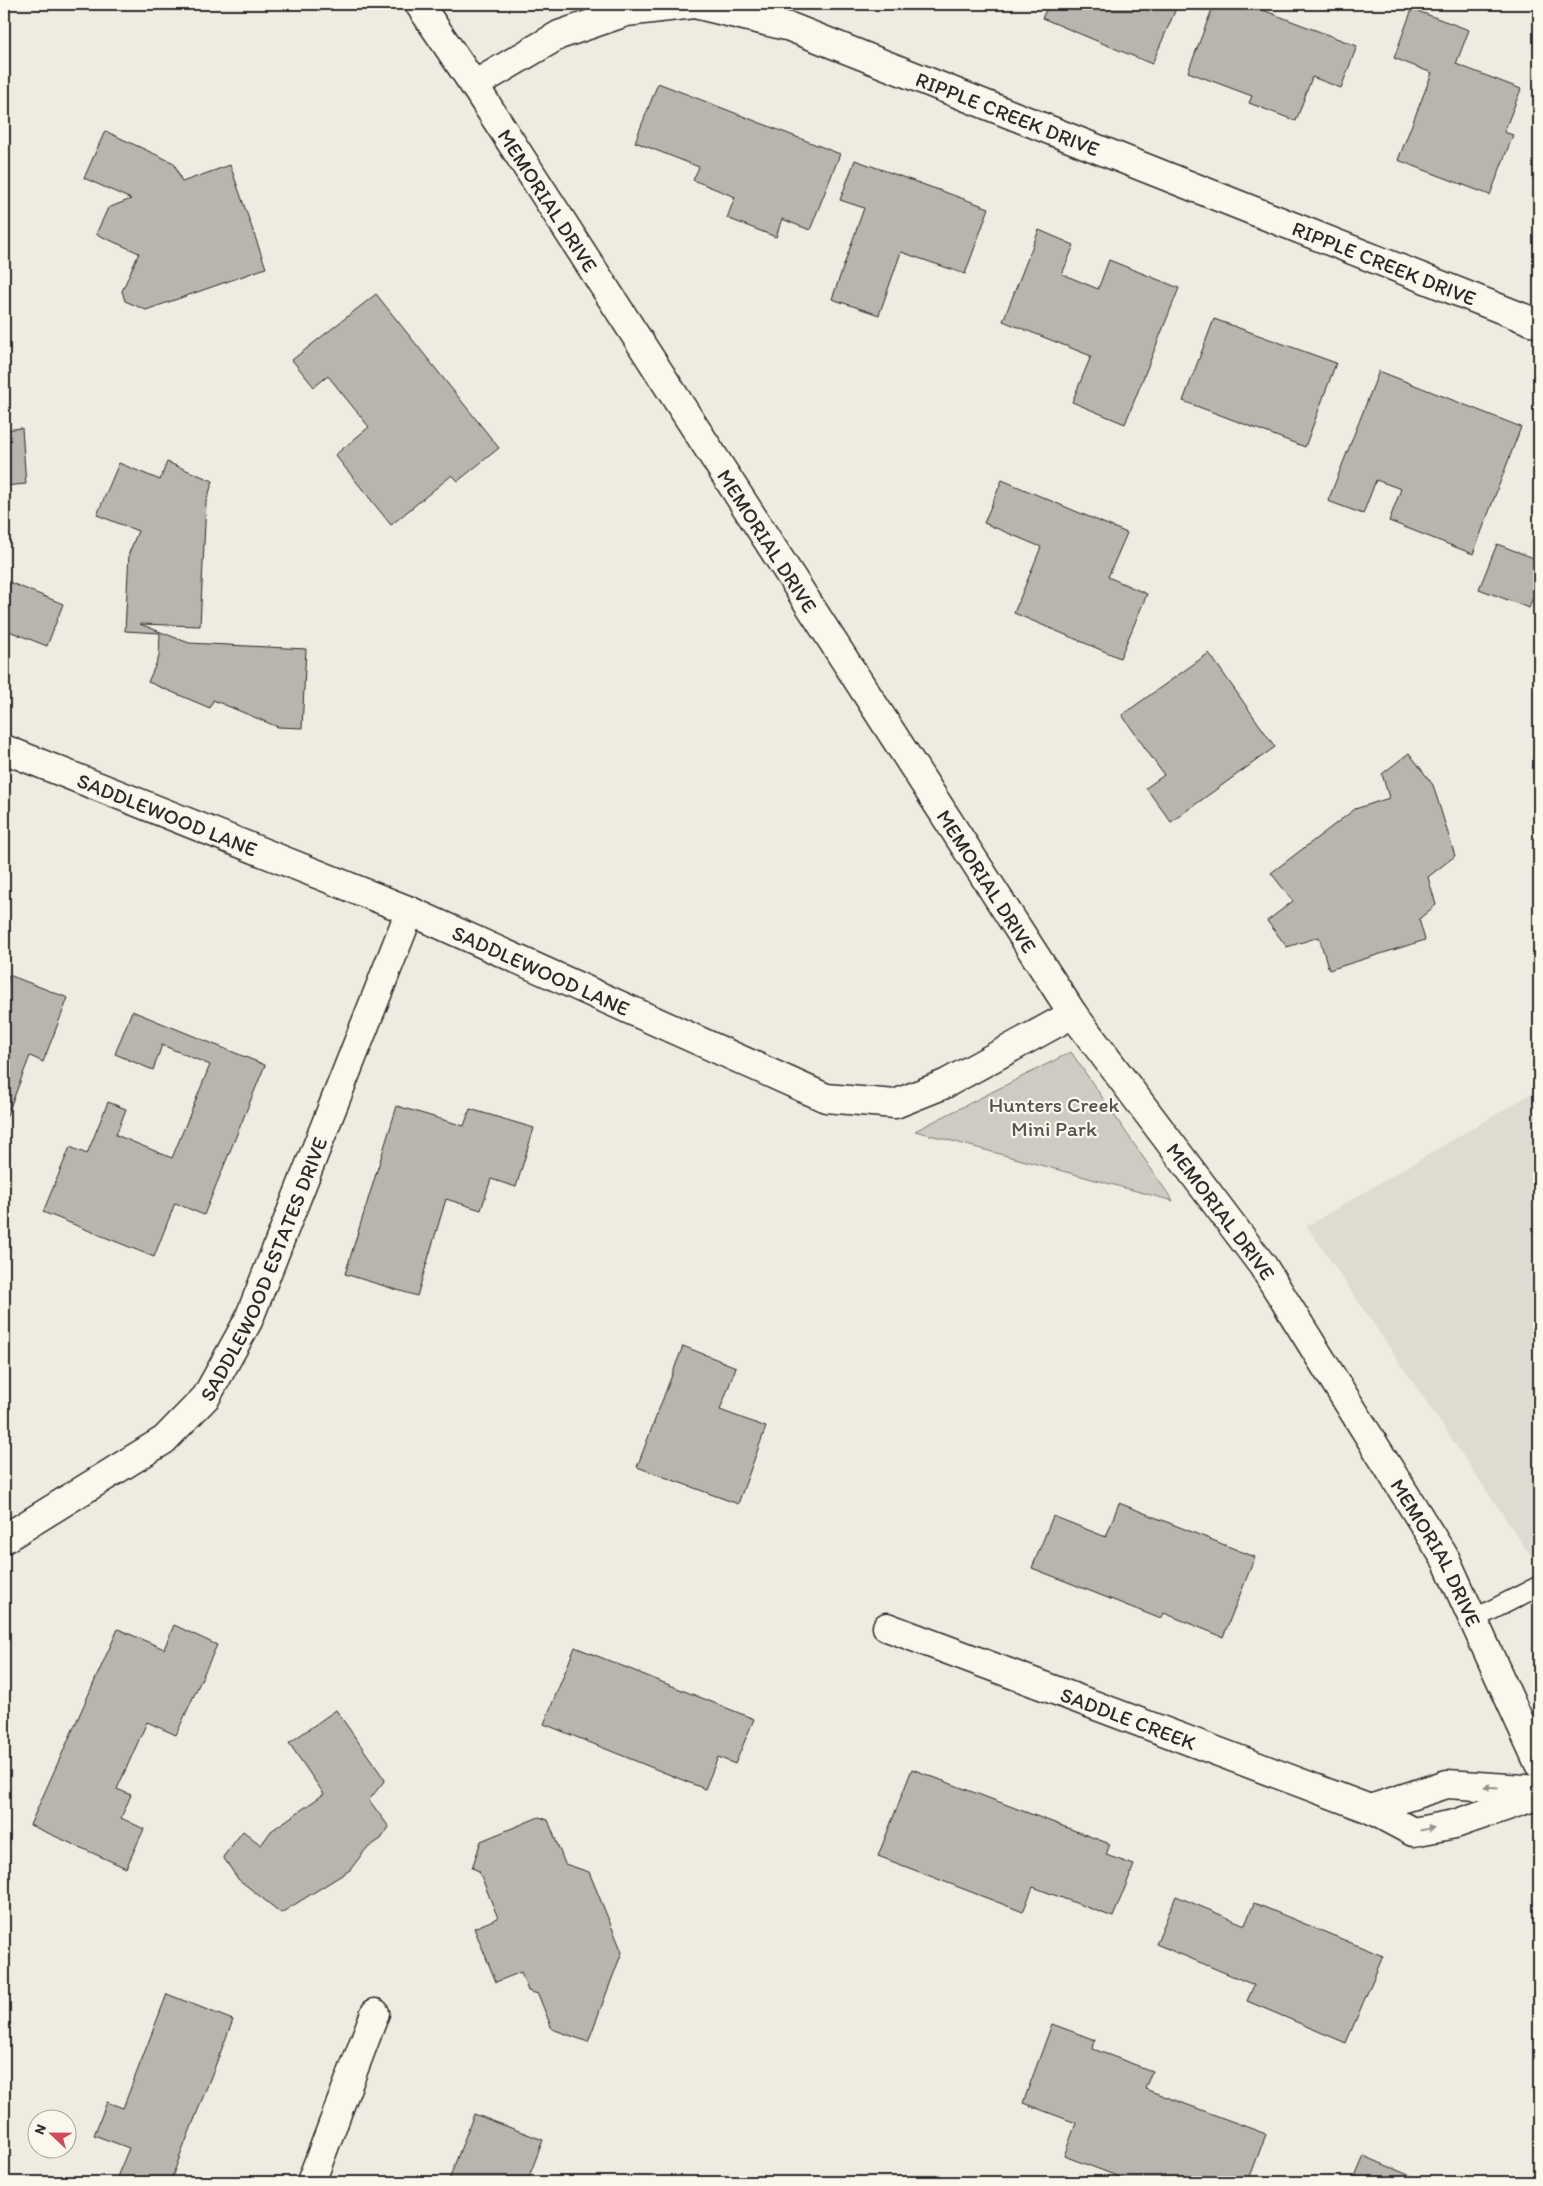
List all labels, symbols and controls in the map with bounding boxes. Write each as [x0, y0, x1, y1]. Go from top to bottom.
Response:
street label: RIPPLE CREEK DRIVE [912, 66, 1103, 161]
street label: MEMORIAL DRIVE [493, 124, 604, 277]
street label: RIPPLE CREEK DRIVE [1289, 215, 1480, 310]
street label: MEMORIAL DRIVE [712, 464, 823, 617]
street label: SADDLEWOOD LANE [74, 767, 261, 861]
street label: MEMORIAL DRIVE [932, 805, 1043, 957]
street label: SADDLEWOOD LANE [449, 919, 634, 1021]
park label: Hunters Creek Mini Park [989, 1092, 1119, 1141]
street label: SADDLEWOOD ESTATES DRIVE [194, 1133, 332, 1405]
street label: MEMORIAL DRIVE [1162, 1137, 1281, 1284]
street label: MEMORIAL DRIVE [1386, 1474, 1487, 1630]
street label: SADDLE CREEK [1057, 1681, 1200, 1755]
one-way arrow [1482, 1782, 1498, 1790]
one-way arrow [1419, 1825, 1435, 1833]
north arrow [28, 2108, 78, 2158]
text: N [31, 2122, 50, 2137]

